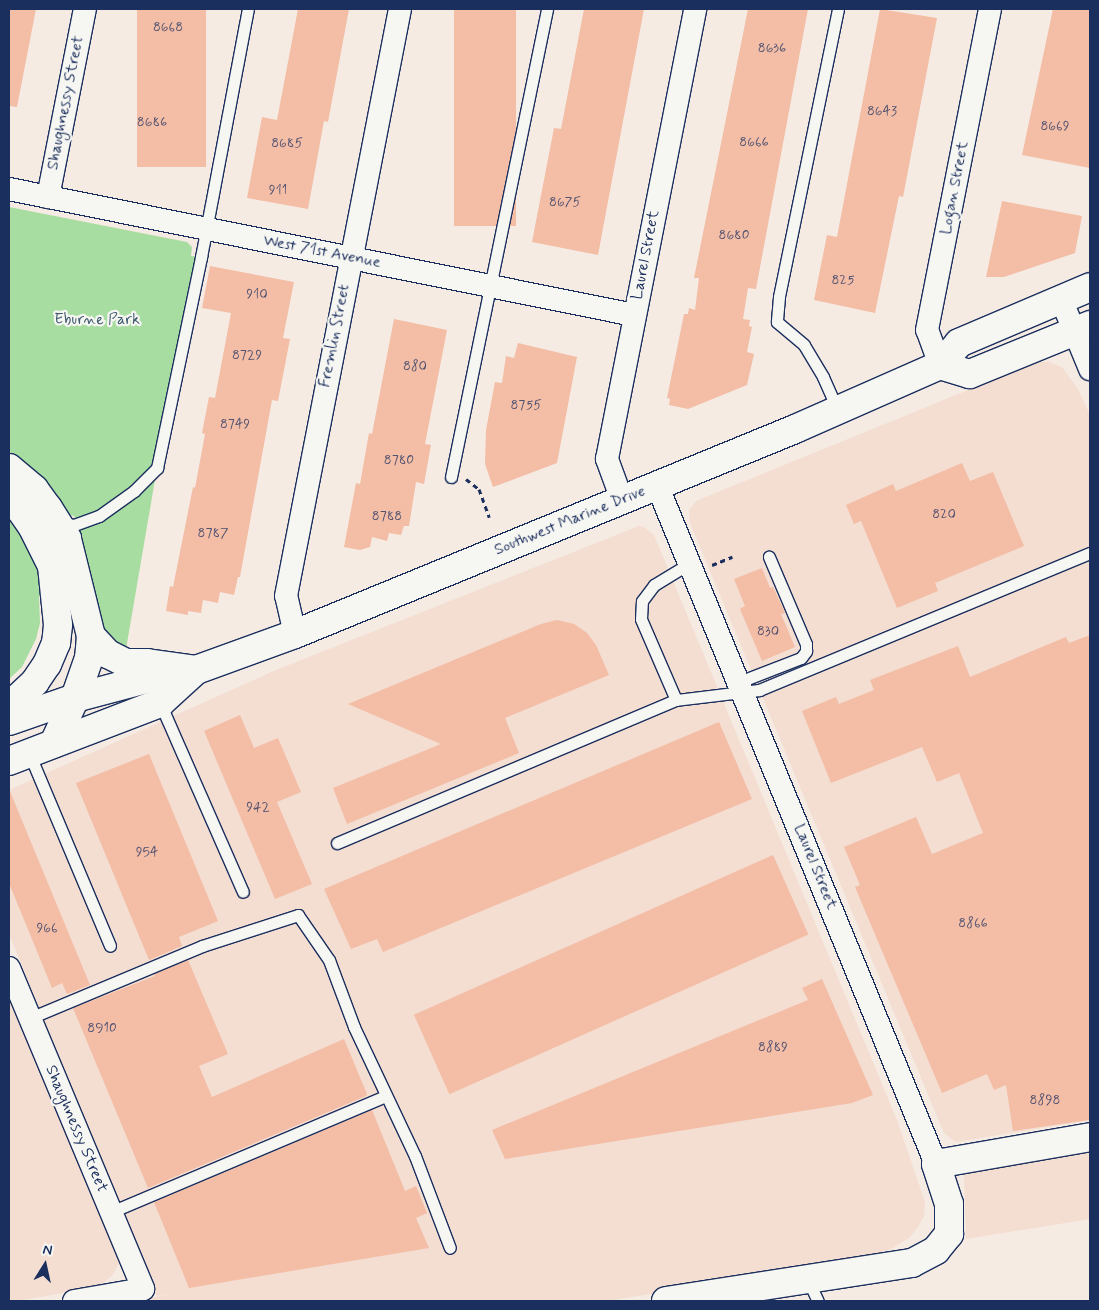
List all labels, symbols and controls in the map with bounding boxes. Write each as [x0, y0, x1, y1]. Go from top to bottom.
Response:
house number: 8668 [153, 19, 183, 35]
street label: Shaughnessy Street [44, 35, 88, 171]
house number: 8636 [758, 40, 786, 56]
house number: 8643 [867, 103, 897, 119]
house number: 8686 [137, 114, 167, 130]
house number: 8669 [1040, 118, 1070, 134]
house number: 8666 [739, 134, 769, 150]
house number: 8685 [271, 135, 303, 151]
street label: Logan Street [937, 140, 973, 236]
house number: 911 [269, 182, 287, 198]
house number: 8675 [549, 194, 581, 210]
street label: Laurel Street [628, 209, 664, 301]
house number: 8680 [718, 227, 750, 243]
street label: West 71st Avenue [262, 231, 382, 273]
house number: 825 [831, 272, 855, 288]
street label: Fremlin Street [315, 282, 355, 390]
house number: 910 [246, 286, 268, 302]
park label: Eburne Park [54, 310, 140, 330]
house number: 8729 [232, 347, 262, 363]
house number: 880 [403, 358, 427, 374]
house number: 8755 [510, 397, 542, 413]
house number: 8749 [220, 416, 250, 432]
house number: 8780 [384, 452, 414, 468]
street label: Southwest Marine Drive [492, 482, 648, 560]
house number: 820 [932, 506, 956, 522]
house number: 8788 [372, 508, 402, 524]
house number: 8787 [198, 525, 228, 541]
house number: 830 [757, 623, 779, 639]
house number: 942 [246, 799, 270, 815]
street label: Laurel Street [789, 821, 841, 913]
house number: 954 [136, 844, 158, 860]
house number: 8866 [958, 915, 988, 931]
house number: 966 [36, 920, 58, 936]
house number: 8910 [87, 1020, 117, 1036]
house number: 8889 [758, 1039, 788, 1055]
street label: Shaughnessy Street [41, 1063, 111, 1195]
house number: 8898 [1030, 1092, 1060, 1108]
north arrow [20, 1240, 70, 1290]
text: N [41, 1241, 54, 1260]

